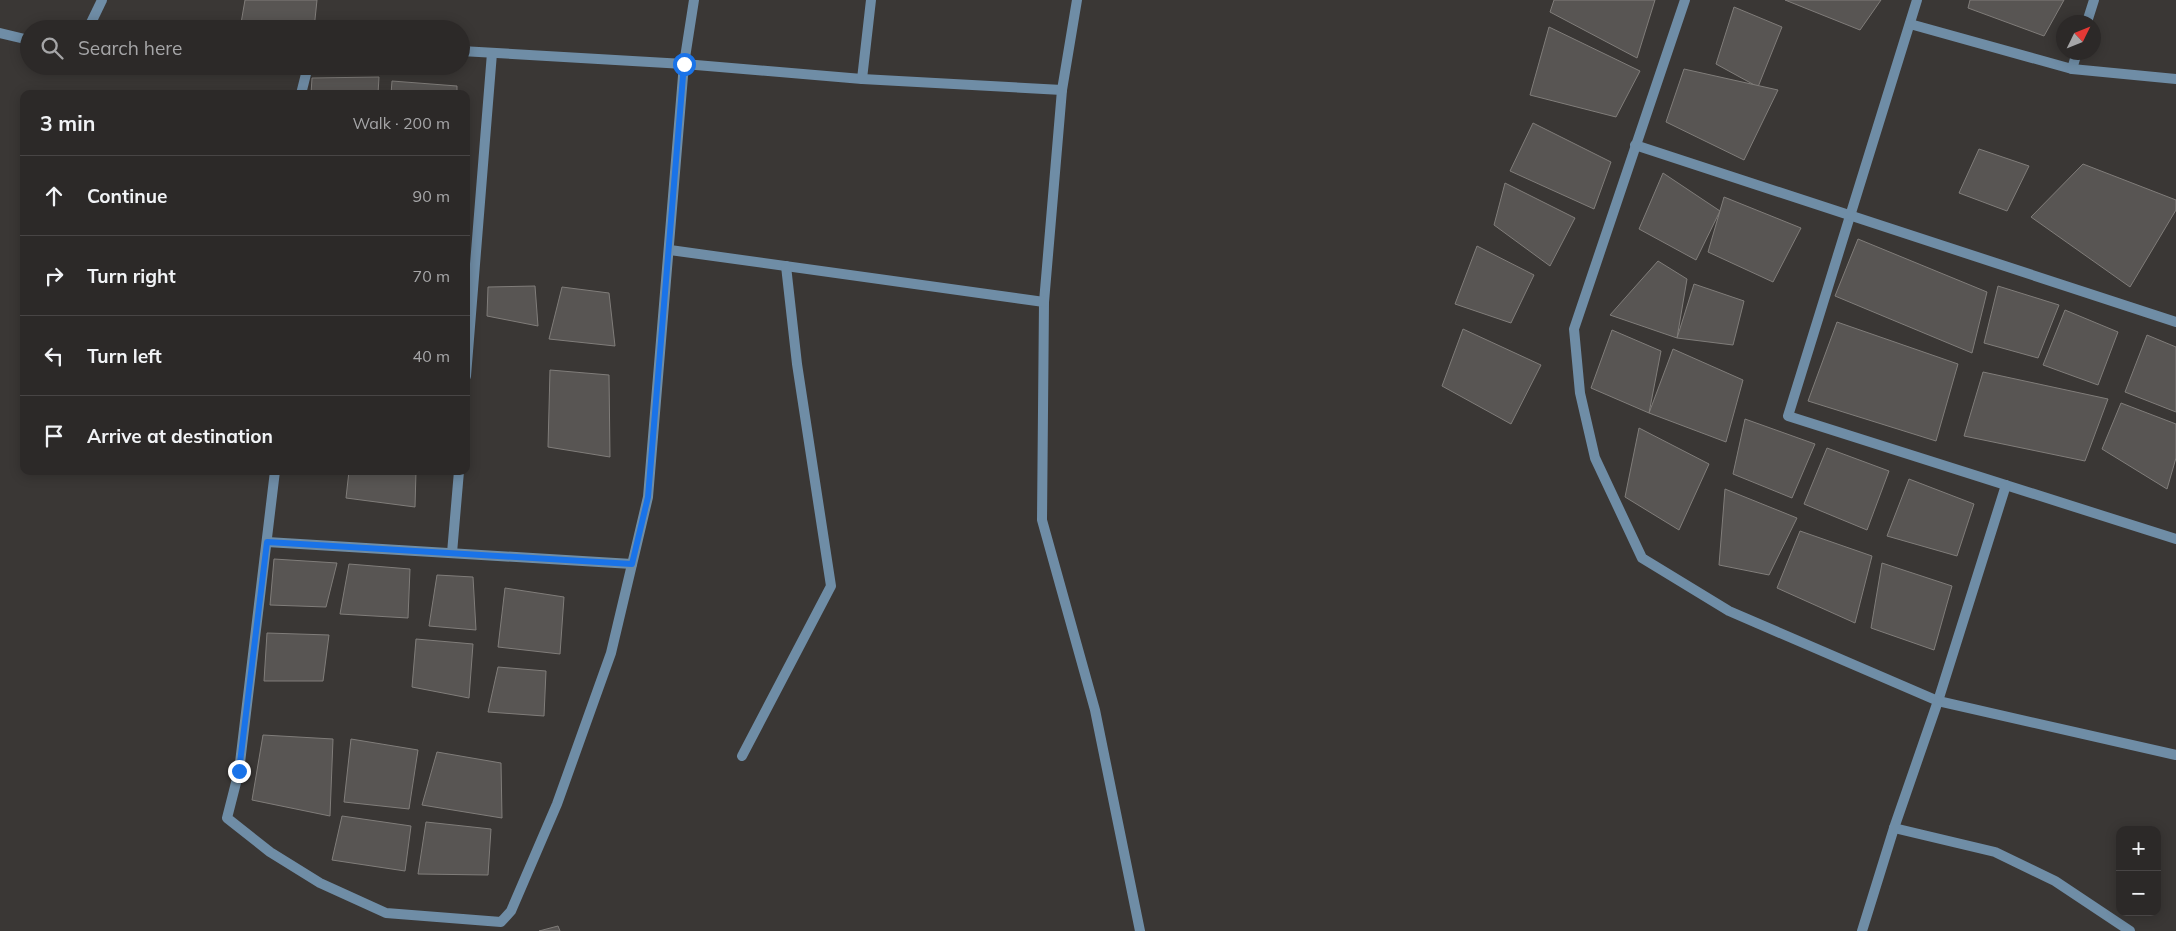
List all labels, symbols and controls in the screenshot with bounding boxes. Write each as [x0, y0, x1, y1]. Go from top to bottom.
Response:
north arrow [2056, 15, 2101, 60]
search box [20, 20, 470, 75]
icon: search [38, 34, 66, 62]
text: Search here [78, 36, 182, 60]
route start [673, 53, 696, 76]
text: 3 min [40, 110, 95, 136]
text: Walk · 200 m [352, 113, 450, 133]
icon: ahead [40, 182, 68, 210]
text: Continue [87, 184, 167, 208]
text: 90 m [413, 186, 450, 206]
icon: right [40, 262, 68, 290]
text: Turn right [87, 264, 176, 288]
text: 70 m [413, 266, 450, 286]
icon: left [40, 342, 68, 370]
text: Turn left [87, 344, 162, 368]
text: 40 m [413, 346, 450, 366]
icon: arrive [40, 422, 68, 450]
text: Arrive at destination [87, 424, 273, 448]
route end [228, 760, 251, 783]
map controls [2116, 826, 2161, 916]
button: + [2116, 826, 2161, 871]
button: − [2116, 871, 2161, 916]

